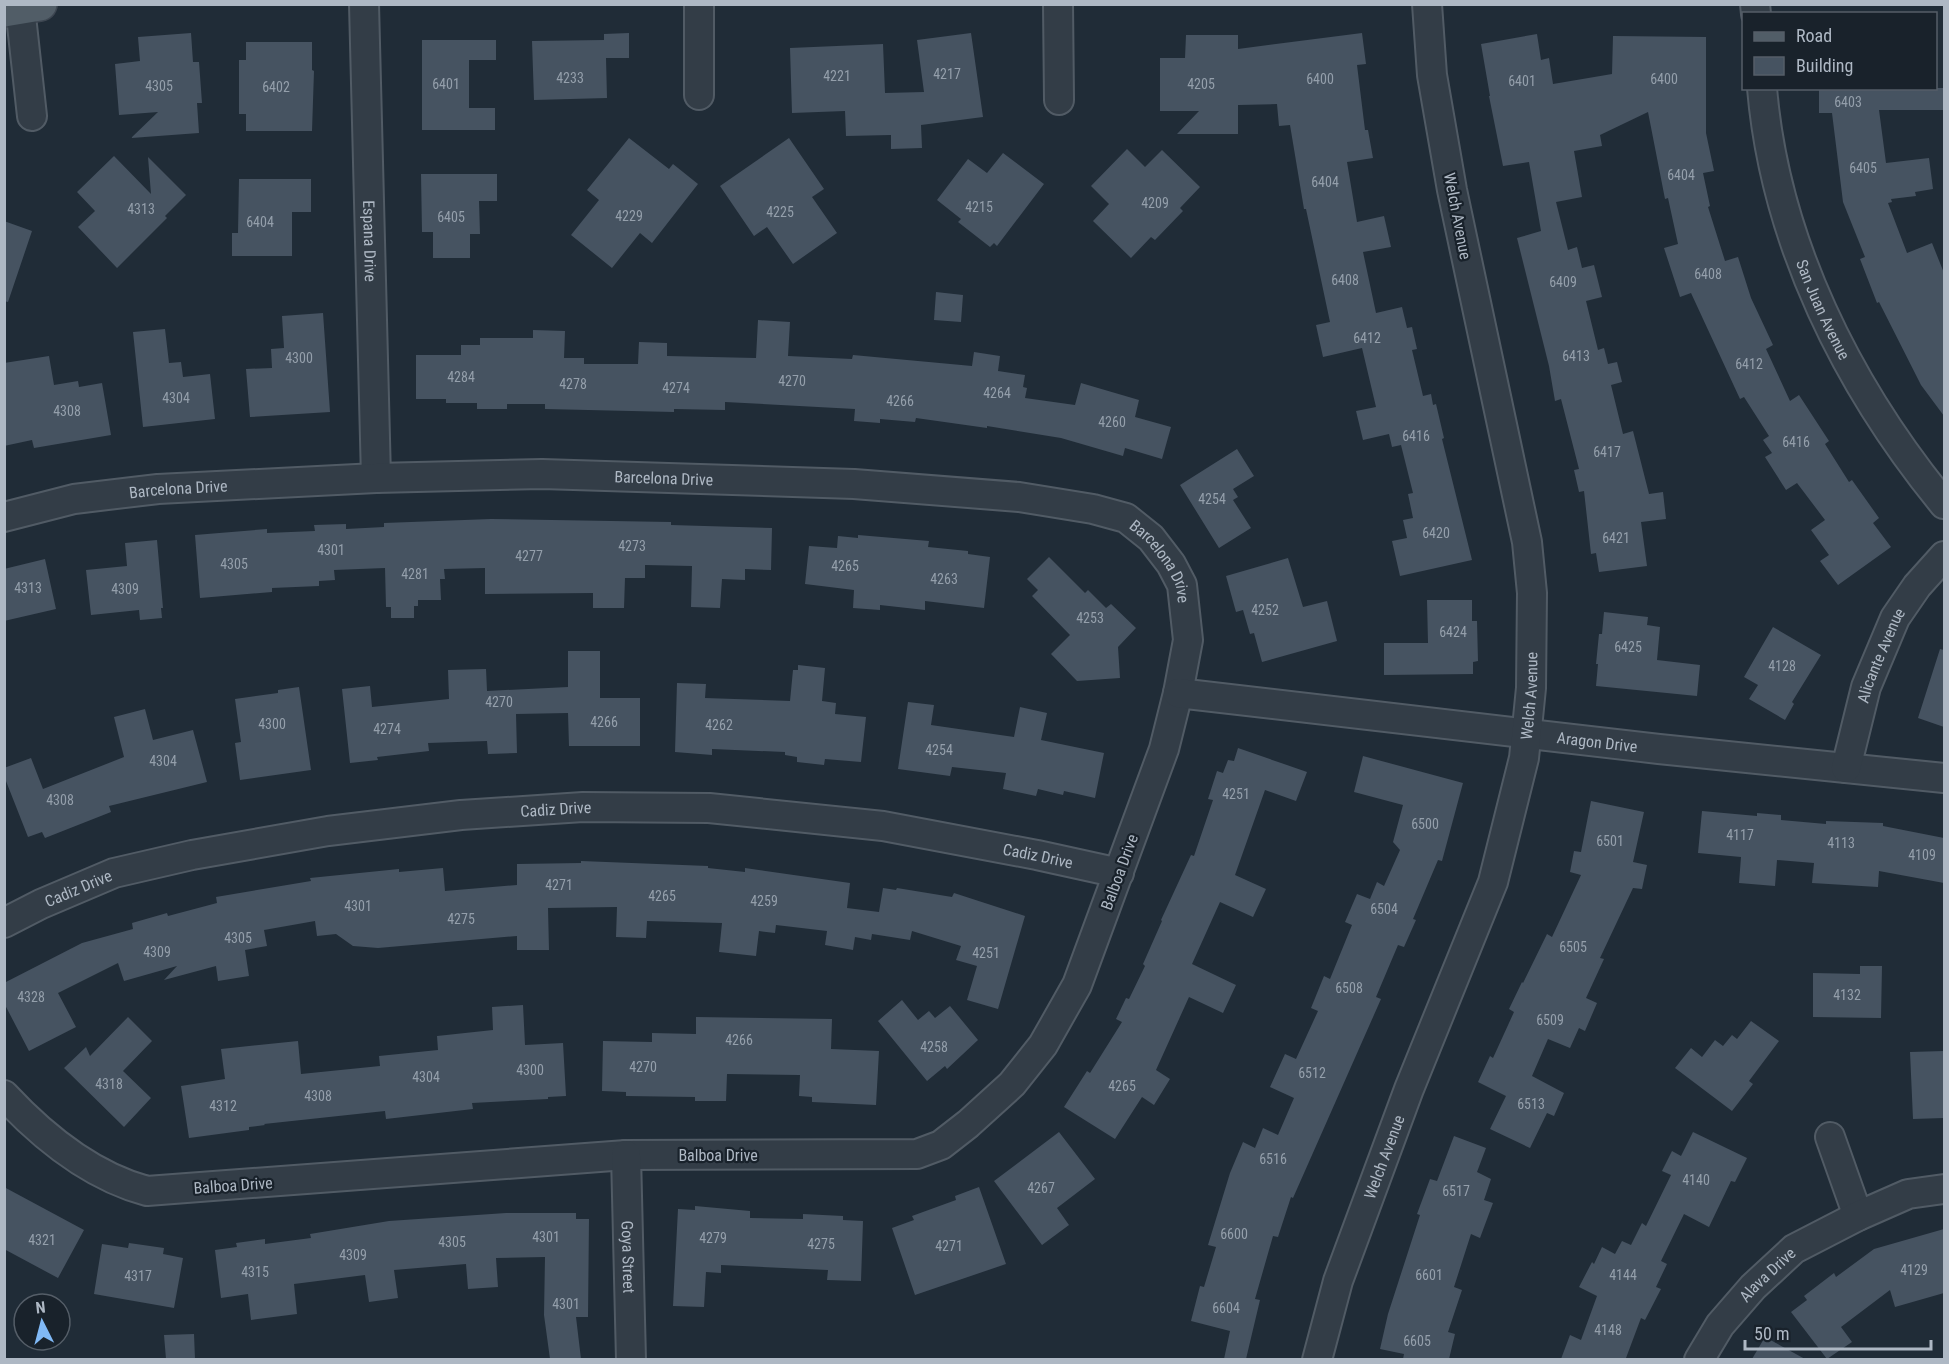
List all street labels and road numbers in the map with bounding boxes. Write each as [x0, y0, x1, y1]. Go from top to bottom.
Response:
street label: Welch Avenue [1440, 171, 1475, 261]
street label: Espana Drive [359, 200, 380, 282]
street label: San Juan Avenue [1792, 257, 1854, 363]
street label: Barcelona Drive [614, 467, 713, 489]
street label: Barcelona Drive [128, 477, 228, 502]
street label: Barcelona Drive [1126, 516, 1193, 604]
street label: Alicante Avenue [1853, 604, 1909, 705]
street label: Welch Avenue [1517, 652, 1541, 741]
street label: Aragon Drive [1556, 728, 1638, 756]
street label: Cadiz Drive [520, 798, 591, 821]
street label: Balboa Drive [1097, 832, 1142, 913]
street label: Cadiz Drive [1001, 840, 1075, 873]
street label: Cadiz Drive [42, 866, 115, 911]
street label: Welch Avenue [1360, 1113, 1409, 1202]
street label: Balboa Drive [678, 1146, 758, 1165]
street label: Balboa Drive [193, 1173, 273, 1198]
street label: Goya Street [618, 1220, 638, 1294]
street label: Alava Drive [1735, 1244, 1799, 1306]

